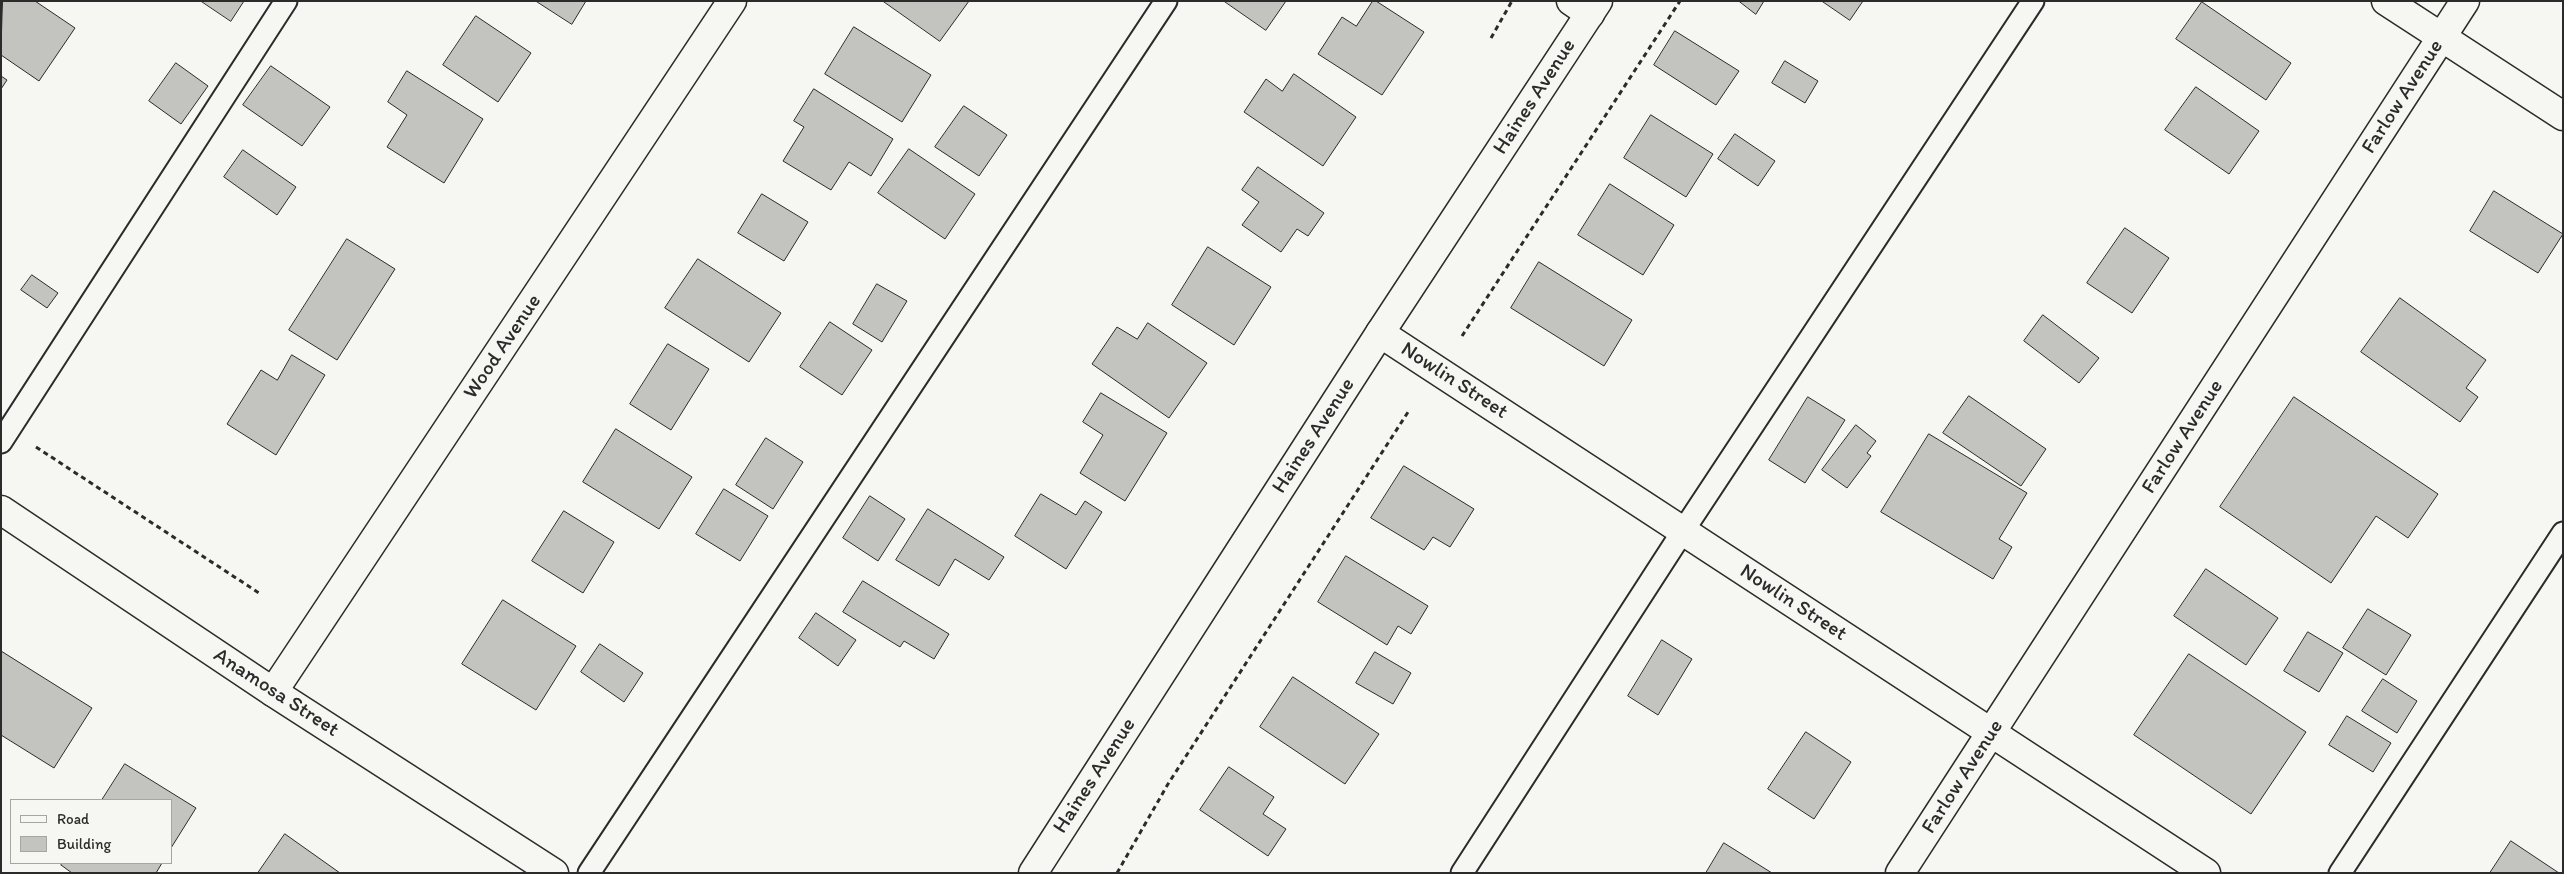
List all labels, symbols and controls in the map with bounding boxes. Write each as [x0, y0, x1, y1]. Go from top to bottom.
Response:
street label: Haines Avenue [1488, 35, 1582, 159]
street label: Farlow Avenue [2357, 35, 2449, 159]
street label: Wood Avenue [459, 290, 547, 404]
street label: Nowlin Street [1396, 337, 1512, 425]
street label: Haines Avenue [1267, 374, 1361, 498]
street label: Farlow Avenue [2137, 375, 2229, 499]
street label: Nowlin Street [1735, 559, 1851, 647]
street label: Anamosa Street [209, 643, 343, 743]
street label: Haines Avenue [1048, 714, 1142, 838]
street label: Farlow Avenue [1917, 715, 2009, 839]
legend [10, 799, 172, 864]
text: Road [57, 810, 89, 828]
text: Building [57, 835, 111, 853]

